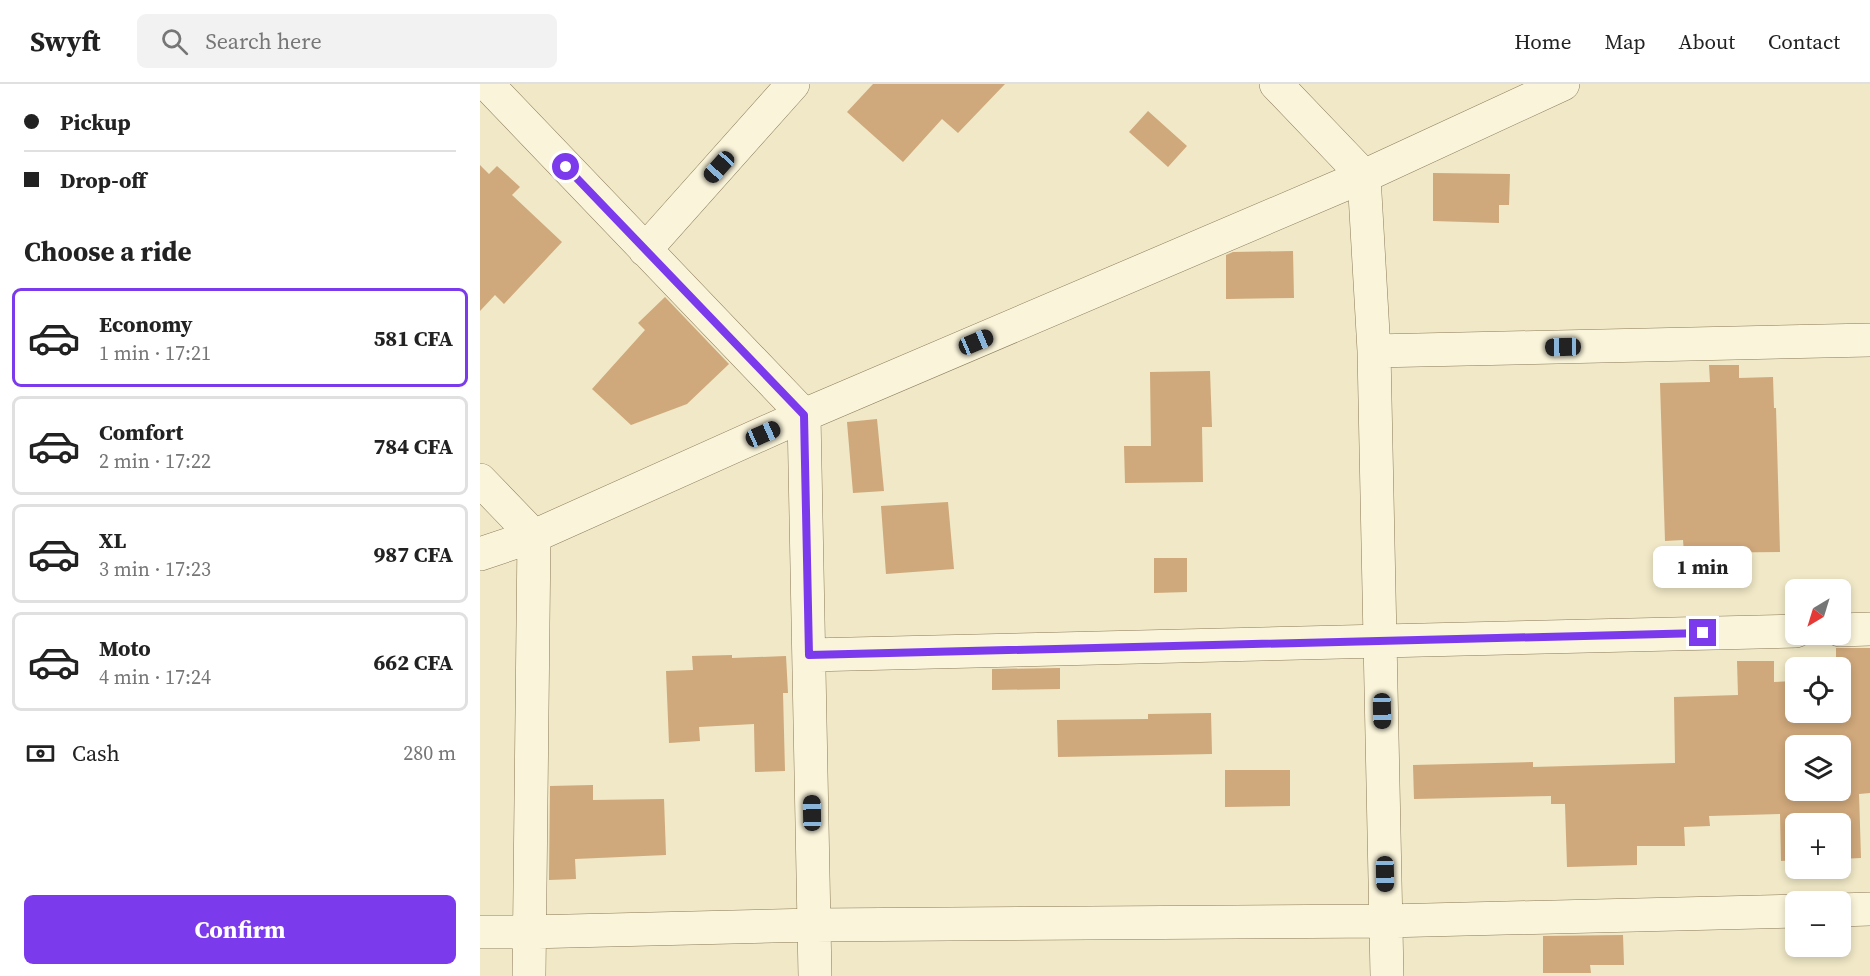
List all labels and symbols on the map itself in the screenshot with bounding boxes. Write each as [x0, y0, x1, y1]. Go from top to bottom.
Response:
car [700, 148, 738, 186]
route start [552, 153, 579, 180]
car [956, 327, 996, 357]
car [1545, 338, 1581, 356]
car [743, 418, 783, 450]
callout: 1 min [1654, 546, 1752, 588]
north arrow [1785, 579, 1851, 645]
route end [1689, 619, 1716, 646]
car [1373, 693, 1391, 729]
car [803, 795, 821, 831]
car [1376, 856, 1394, 892]

